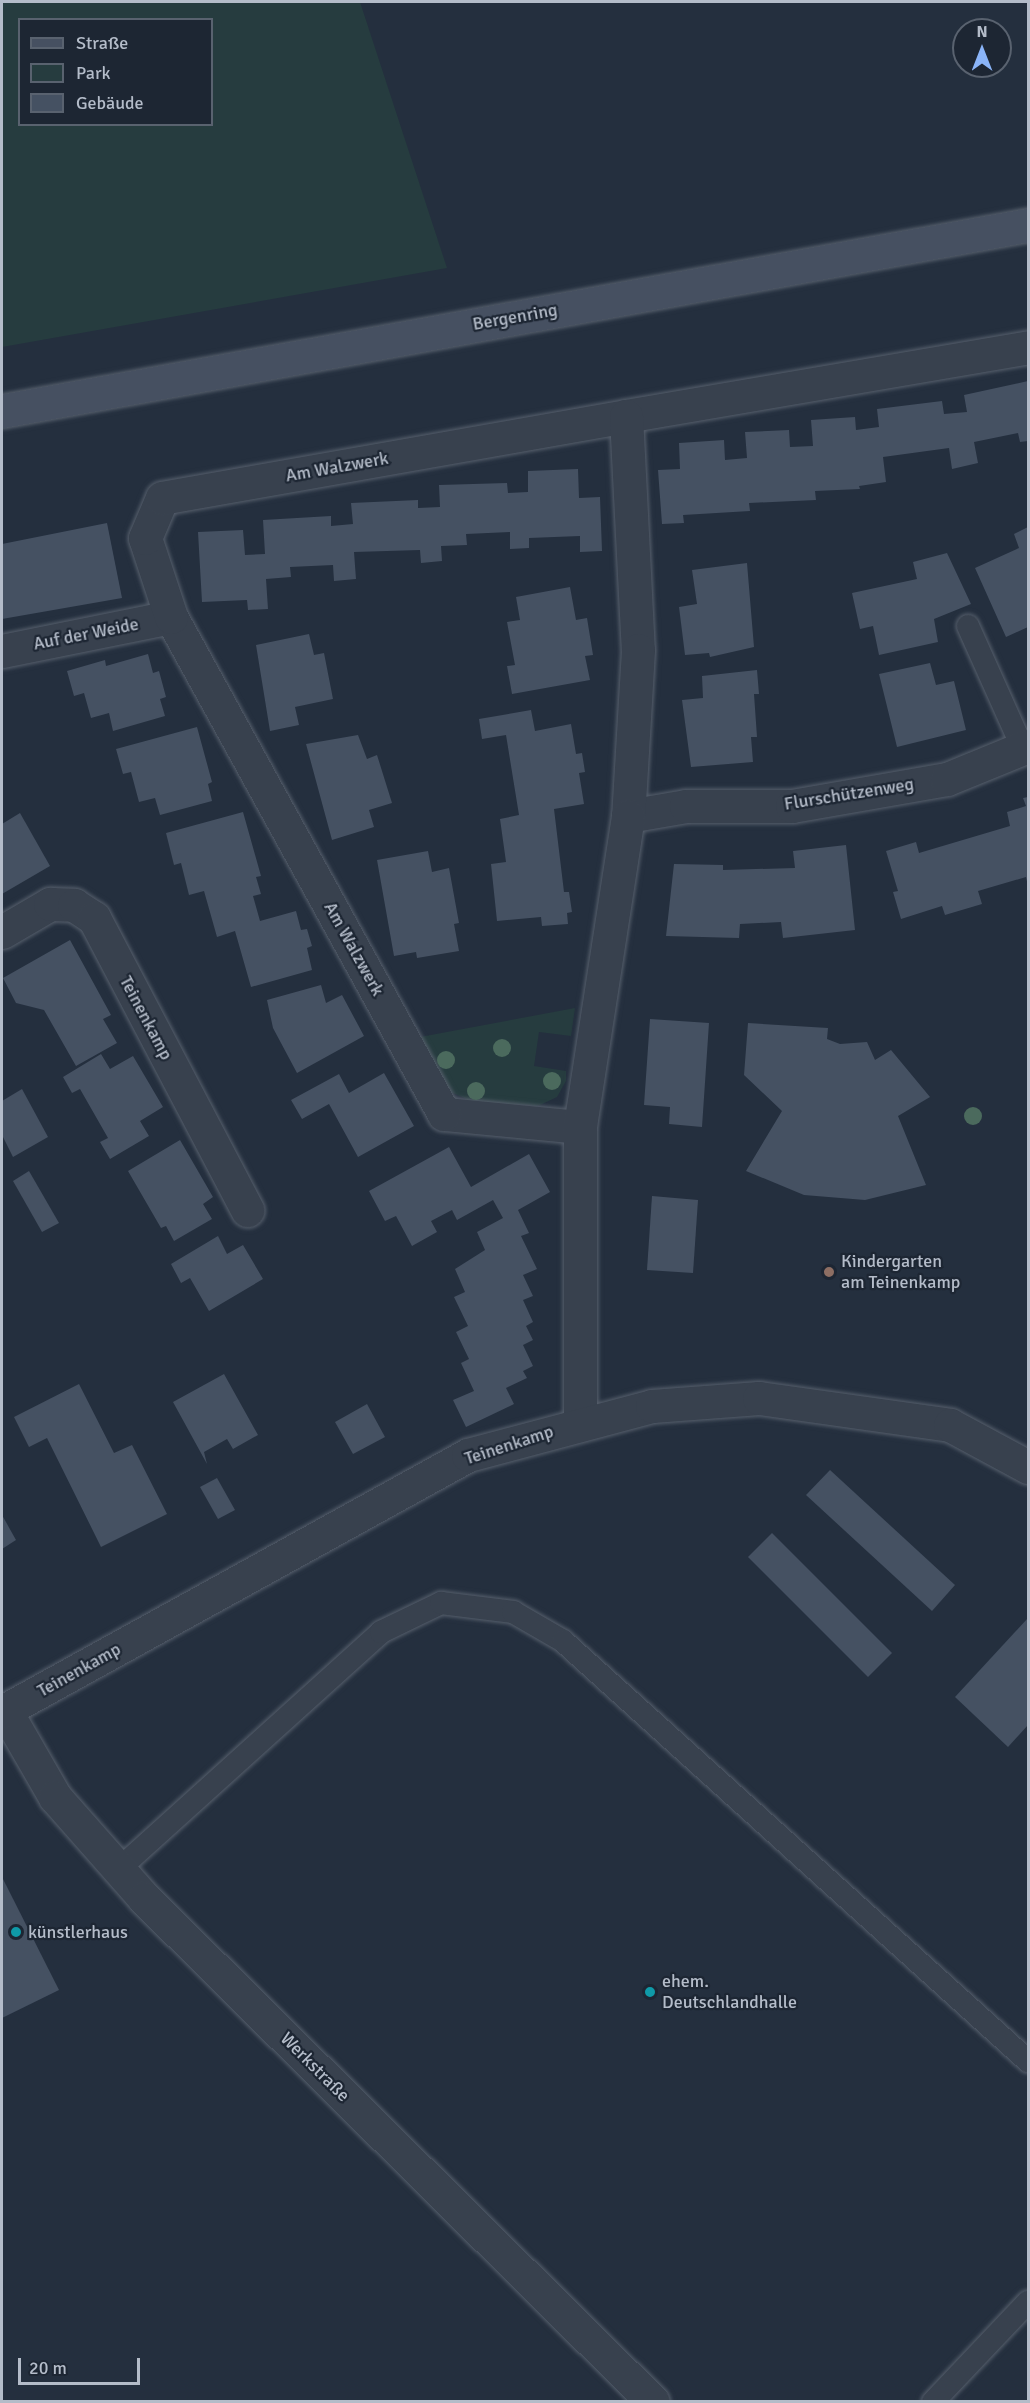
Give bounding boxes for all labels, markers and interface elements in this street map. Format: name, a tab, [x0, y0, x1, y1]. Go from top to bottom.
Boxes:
legend	[18, 18, 213, 126]
north arrow	[952, 18, 1012, 78]
text: N	[976, 22, 988, 42]
text: Straße	[76, 32, 128, 54]
text: Park	[76, 62, 111, 84]
text: Gebäude	[76, 92, 144, 114]
street label: Bergenring	[471, 299, 559, 335]
street label: Am Walzwerk	[284, 447, 390, 487]
street label: Auf der Weide	[32, 613, 140, 655]
street label: Flurschützenweg	[783, 773, 915, 815]
street label: Am Walzwerk	[319, 898, 389, 1000]
street label: Teinenkamp	[115, 972, 177, 1064]
place label: Kindergarten am Teinenkamp	[841, 1251, 960, 1294]
marker: Kindergarten am Teinenkamp	[822, 1265, 836, 1279]
street label: Teinenkamp	[462, 1421, 556, 1469]
street label: Teinenkamp	[34, 1638, 124, 1702]
place label: künstlerhaus	[28, 1921, 128, 1943]
marker: künstlerhaus	[9, 1925, 23, 1939]
place label: ehem. Deutschlandhalle	[662, 1971, 797, 2014]
marker: ehem. Deutschlandhalle	[643, 1985, 657, 1999]
street label: Werkstraße	[276, 2028, 354, 2106]
scale bar	[21, 2346, 142, 2384]
text: 20 m	[29, 2357, 67, 2379]

